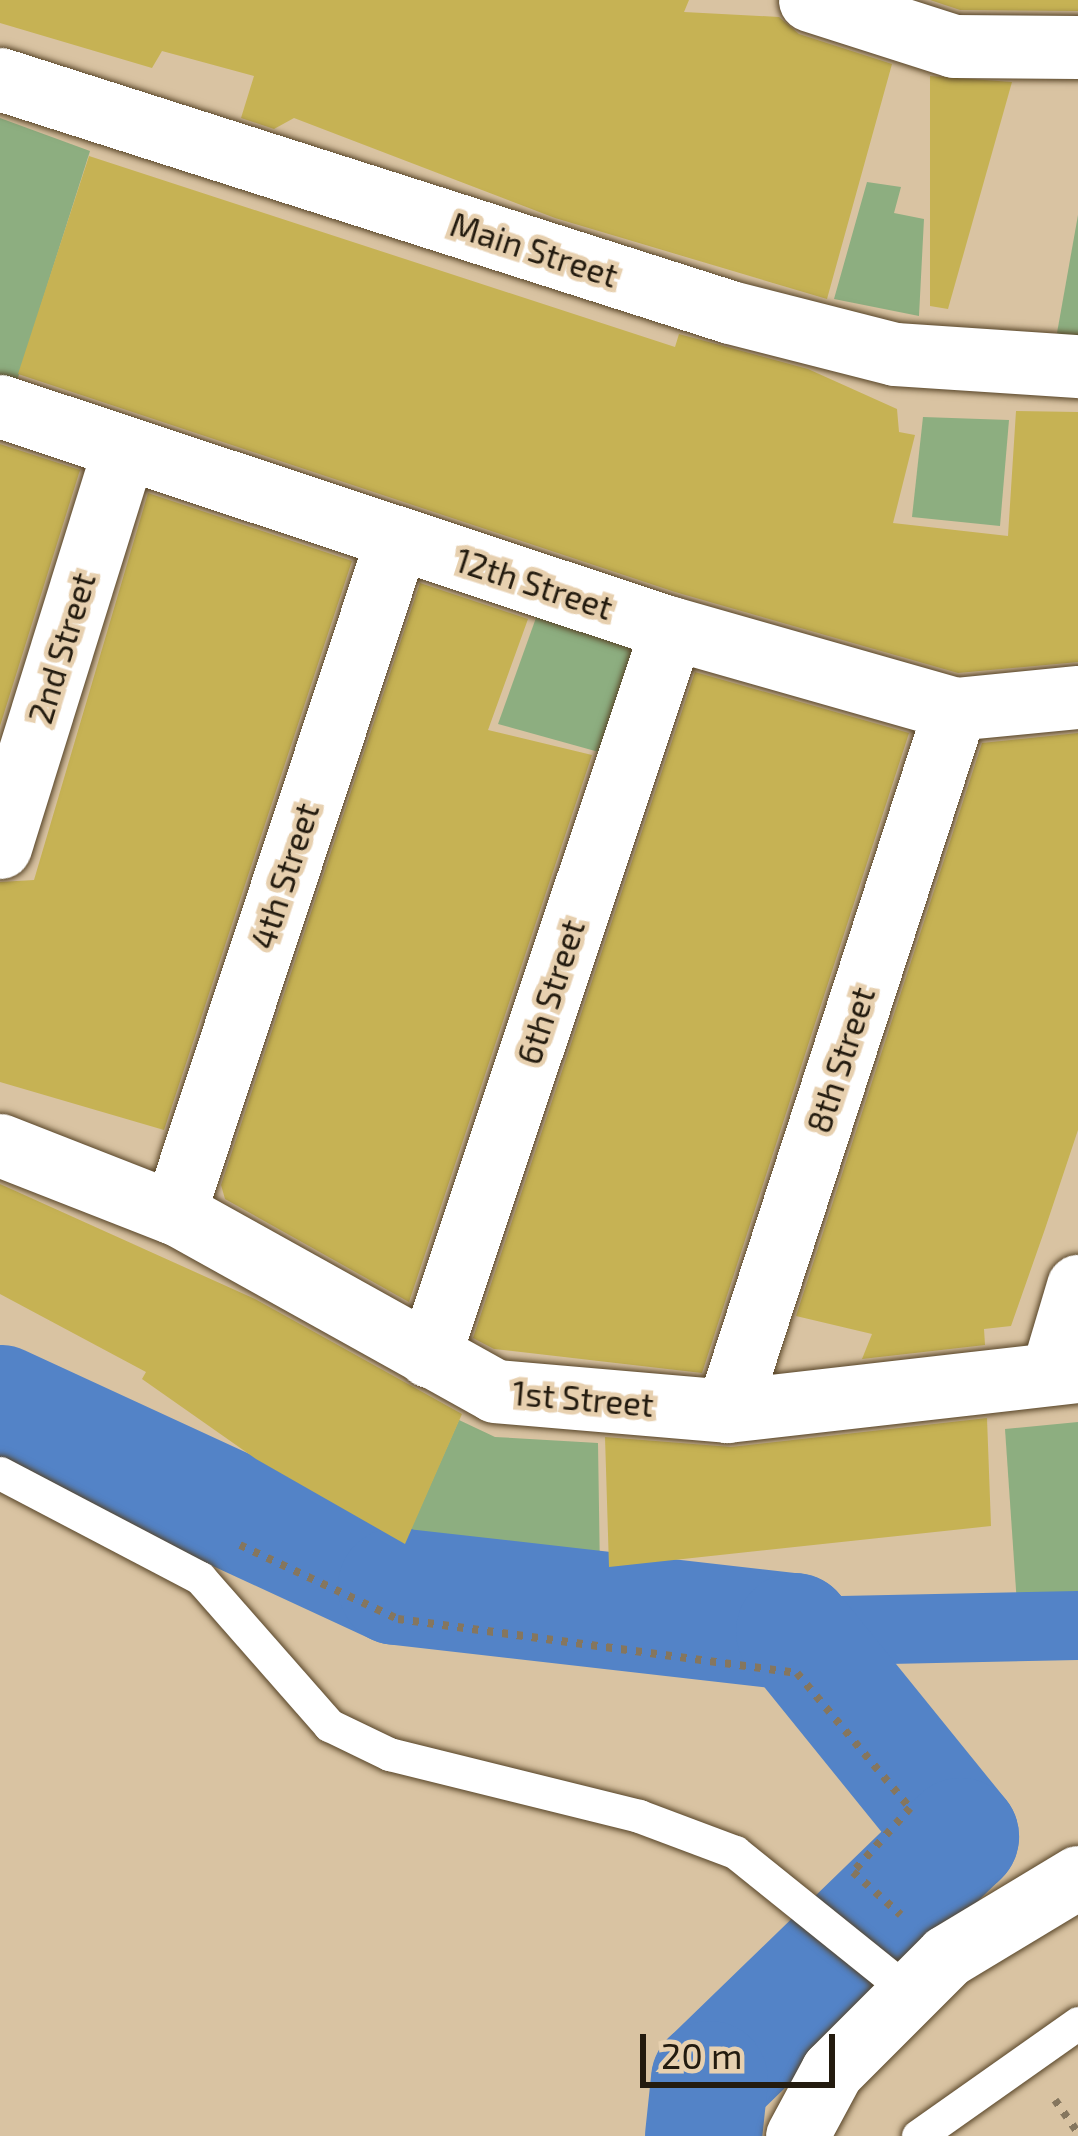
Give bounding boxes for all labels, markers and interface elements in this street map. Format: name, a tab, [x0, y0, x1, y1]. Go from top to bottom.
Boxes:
street label: Main Street	[445, 204, 623, 296]
street label: 12th Street	[451, 540, 617, 628]
street label: 2nd Street	[20, 568, 104, 728]
street label: 4th Street	[243, 798, 327, 954]
street label: 6th Street	[509, 915, 593, 1069]
street label: 8th Street	[799, 982, 883, 1138]
street label: 1st Street	[511, 1373, 655, 1425]
scale bar	[646, 2010, 841, 2084]
text: 20 m	[661, 2033, 743, 2076]

